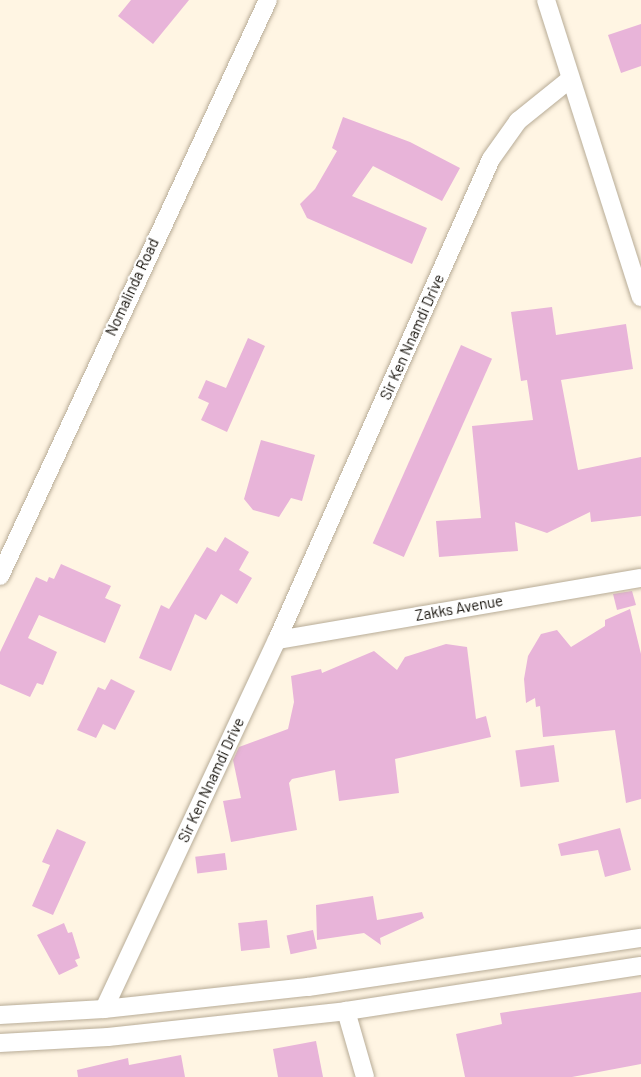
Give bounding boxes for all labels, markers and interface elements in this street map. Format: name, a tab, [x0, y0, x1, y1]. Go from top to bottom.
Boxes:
street label: Nomalinda Road	[102, 235, 162, 339]
street label: Sir Ken Nnamdi Drive	[376, 271, 448, 403]
street label: Zakks Avenue	[414, 591, 504, 625]
street label: Sir Ken Nnamdi Drive	[174, 715, 248, 845]

